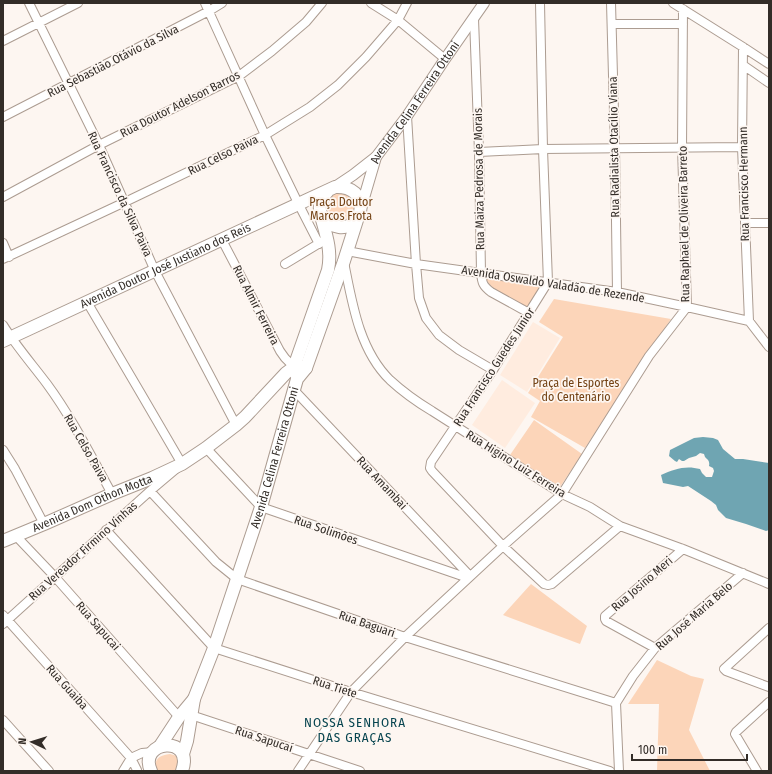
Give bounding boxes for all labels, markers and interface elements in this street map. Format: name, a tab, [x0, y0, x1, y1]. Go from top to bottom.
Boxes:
street label: Rua Sebastião Otávio da Silva	[45, 22, 181, 100]
street label: Avenida Celina Ferreira Ottoni	[367, 38, 462, 165]
street label: Rua Doutor Adelson Barros	[118, 68, 242, 140]
street label: Rua Radialista Otacílio Viana	[606, 76, 622, 218]
street label: Rua Maiza Pedrosa de Morais	[471, 108, 487, 250]
street label: Rua Francisco Hermann	[736, 126, 752, 242]
street label: Rua Francisco da Silva Paiva	[85, 129, 155, 259]
street label: Rua Celso Paiva	[186, 132, 260, 178]
street label: Rua Raphael de Oliveira Barreto	[676, 146, 692, 302]
park label: Praça Doutor Marcos Frota	[309, 195, 373, 223]
street label: Avenida Doutor José Justiano dos Reis	[78, 220, 253, 311]
street label: Rua Almir Ferreira	[230, 263, 282, 347]
street label: Avenida Oswaldo Valadão de Rezende	[460, 263, 646, 305]
street label: Rua Francisco Guedes Junior	[450, 304, 538, 429]
park label: Praça de Esportes do Centenário	[532, 376, 620, 404]
street label: Avenida Celina Ferreira Ottoni	[247, 385, 301, 530]
street label: Rua Celso Paiva	[61, 411, 111, 485]
street label: Rua Higino Luiz Ferreira	[463, 427, 569, 501]
street label: Rua Amambai	[354, 454, 410, 512]
street label: Avenida Dom Othon Motta	[30, 472, 155, 535]
street label: Rua Vereador Firmino Vinhas	[26, 499, 140, 603]
street label: Rua Solimões	[292, 513, 360, 547]
street label: Rua Josino Meri	[609, 554, 675, 614]
street label: Rua José Maria Belo	[653, 579, 735, 653]
street label: Rua Sapucai	[73, 599, 123, 653]
street label: Rua Baguari	[337, 608, 397, 640]
street label: Rua Guaiba	[43, 662, 91, 712]
street label: Rua Tiete	[311, 673, 359, 701]
district label: NOSSA SENHORA DAS GRAÇAS	[304, 715, 406, 745]
north arrow	[12, 722, 52, 762]
street label: Rua Sapucaí	[233, 723, 295, 755]
scale bar	[632, 736, 747, 762]
text: N	[16, 738, 29, 745]
text: 100 m	[638, 743, 667, 757]

